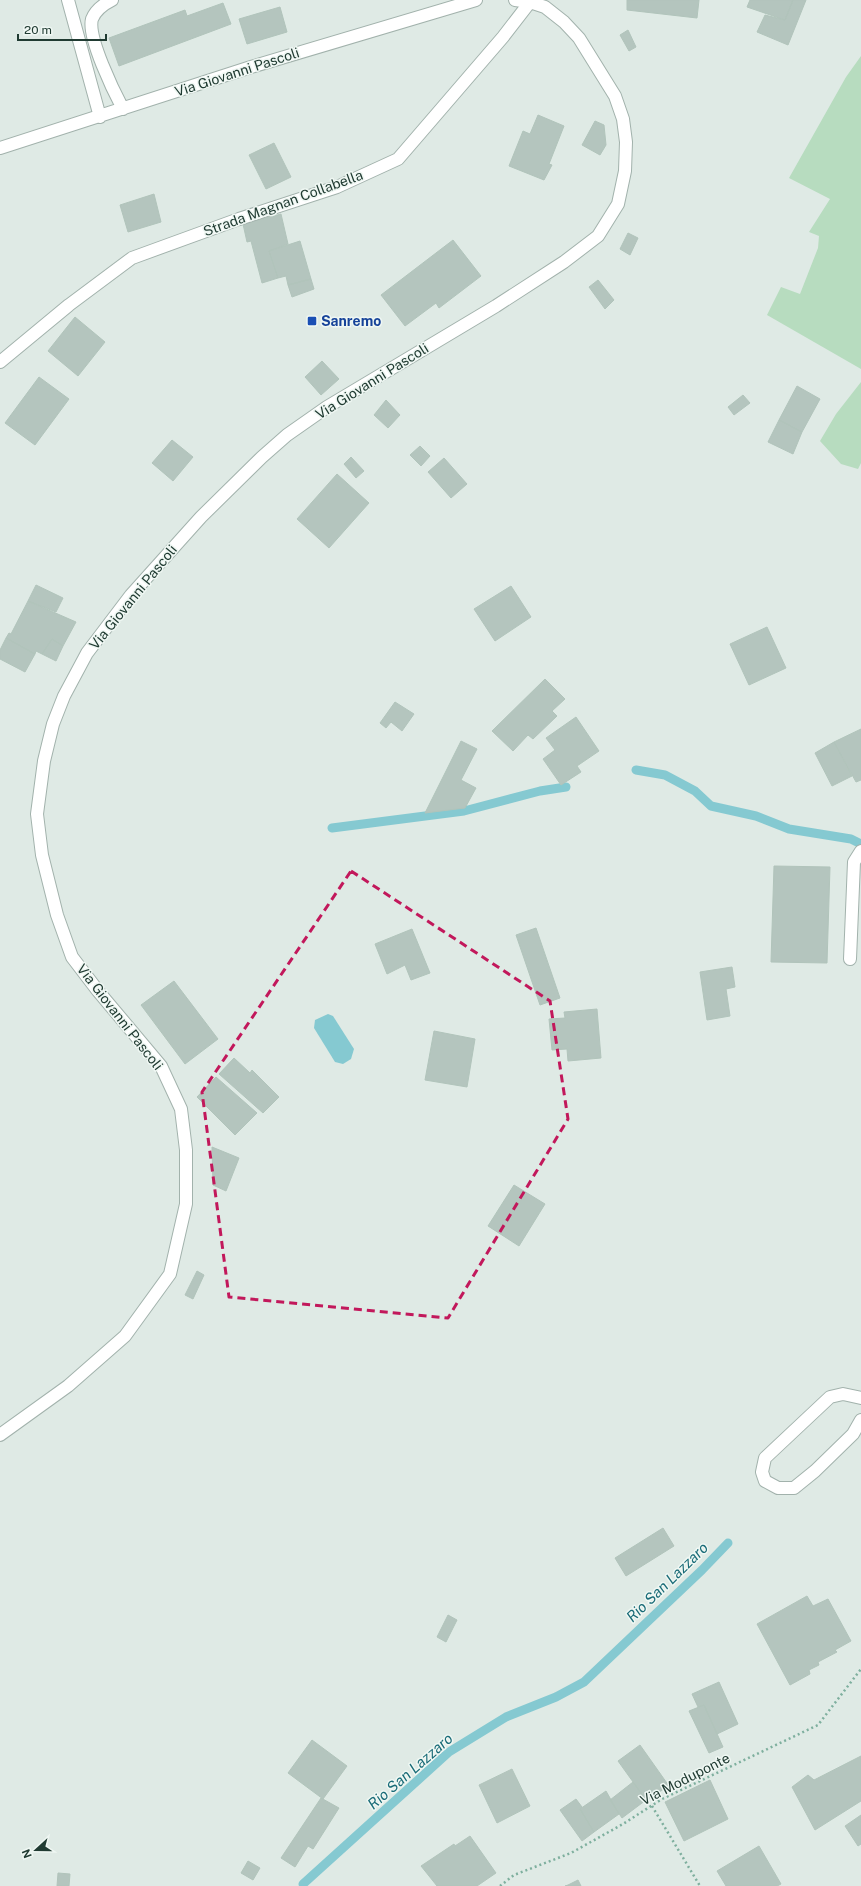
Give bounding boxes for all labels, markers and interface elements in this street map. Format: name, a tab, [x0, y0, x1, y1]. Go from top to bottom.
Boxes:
scale bar	[18, 16, 106, 42]
text: 20 m	[24, 23, 52, 37]
street label: Via Giovanni Pascoli	[173, 44, 301, 100]
street label: Strada Magnan Collabella	[201, 167, 365, 239]
place label: Sanremo	[321, 313, 381, 329]
marker: Sanremo	[306, 315, 318, 327]
street label: Via Giovanni Pascoli	[313, 340, 431, 422]
street label: Via Giovanni Pascoli	[86, 542, 180, 652]
street label: Via Giovanni Pascoli	[74, 961, 166, 1073]
water label: Rio San Lazzaro	[623, 1539, 711, 1625]
water label: Rio San Lazzaro	[364, 1730, 456, 1812]
street label: Via Moduponte	[638, 1750, 732, 1808]
north arrow	[16, 1830, 56, 1870]
text: N	[20, 1847, 34, 1860]

